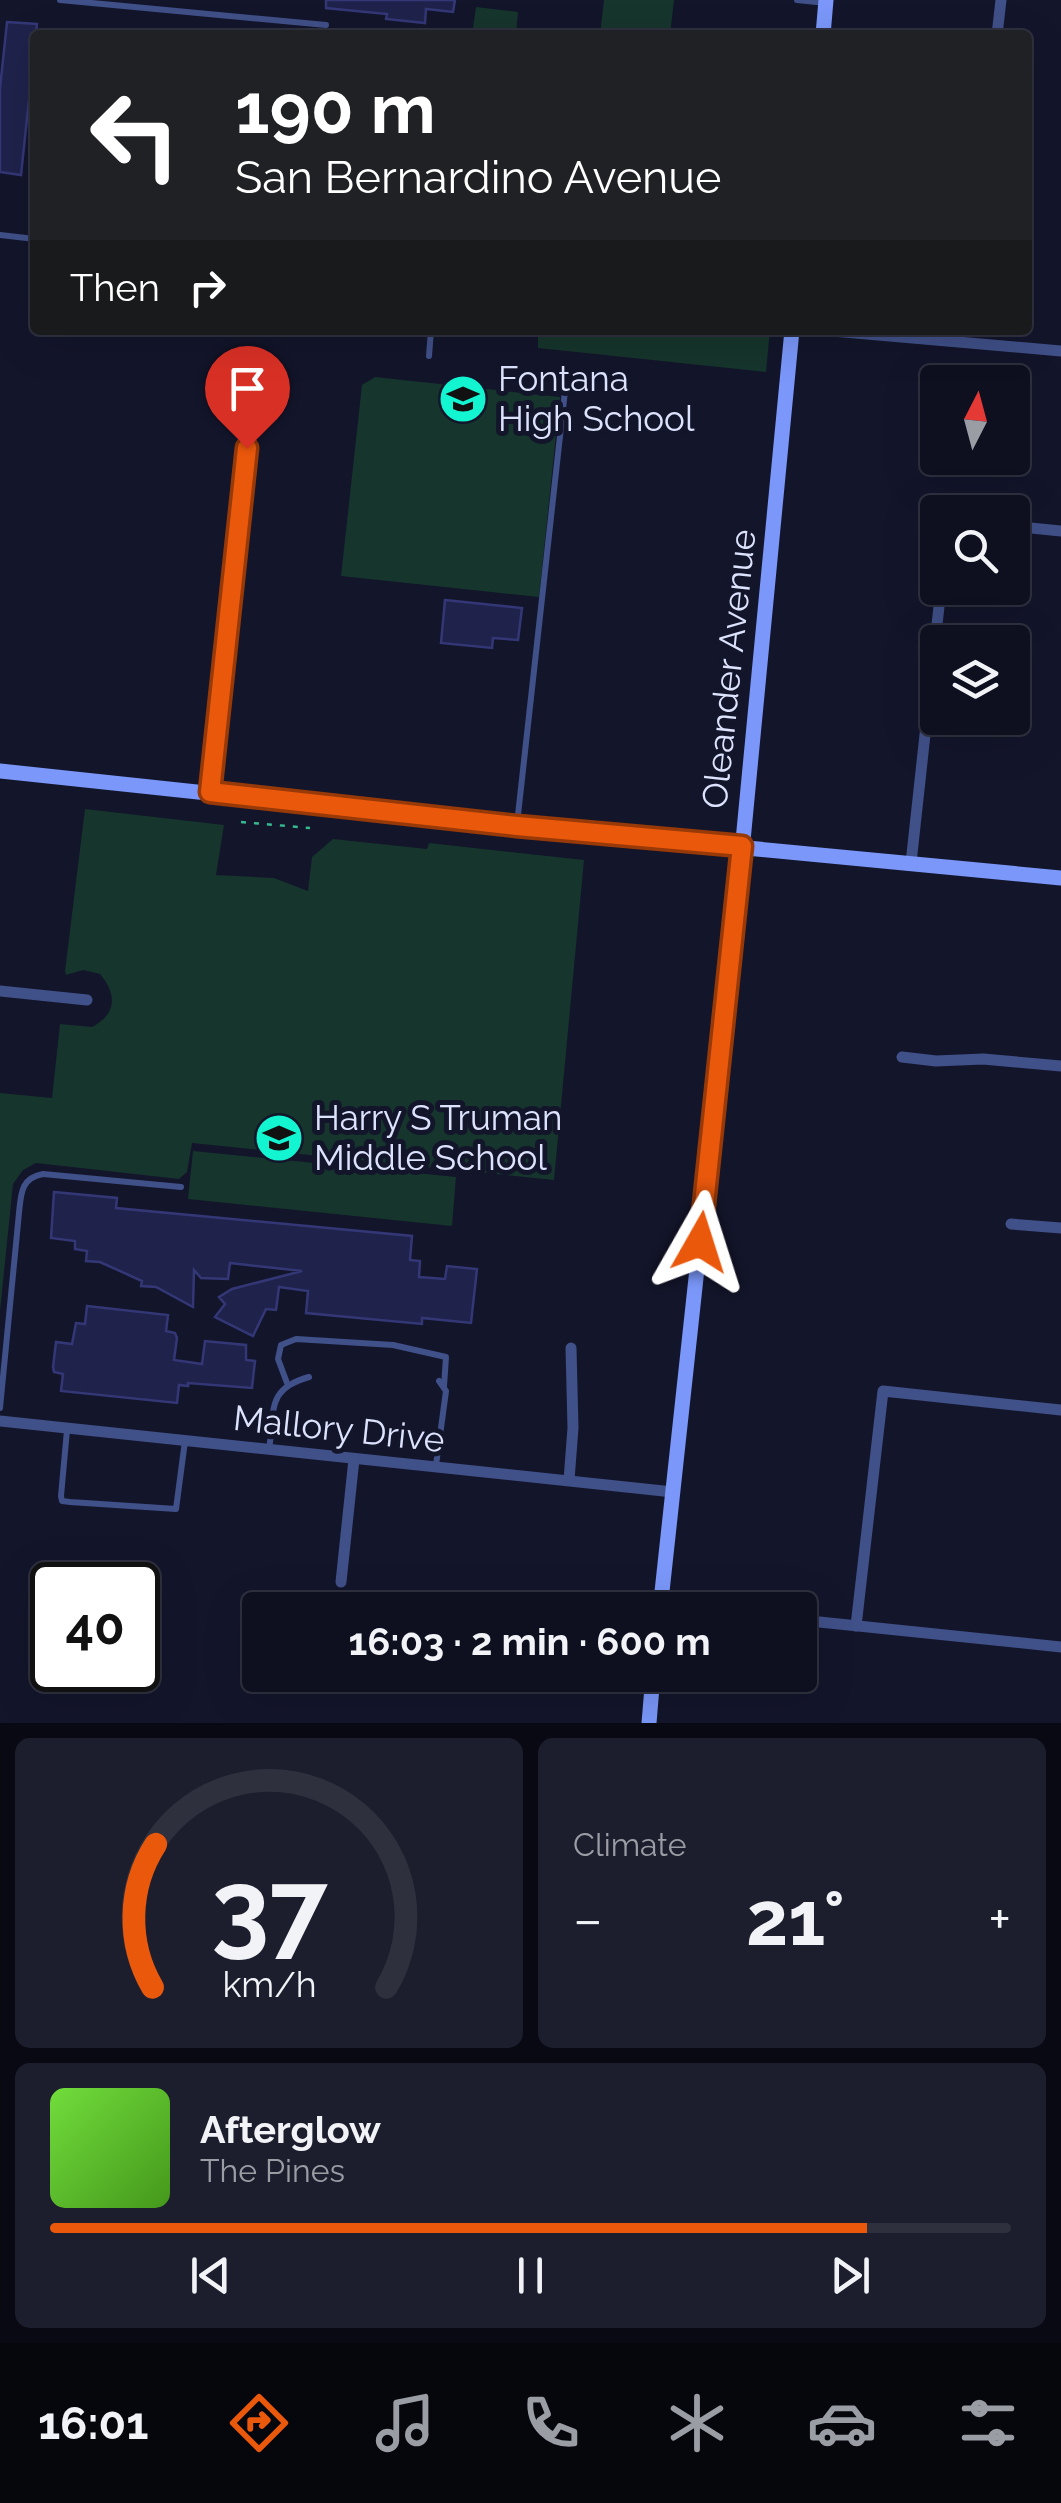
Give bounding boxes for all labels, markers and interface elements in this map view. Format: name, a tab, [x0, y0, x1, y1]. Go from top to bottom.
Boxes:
text: 190 m	[235, 67, 436, 149]
icon: left	[70, 70, 200, 200]
text: San Bernardino Avenue	[235, 151, 721, 204]
icon: right	[180, 260, 235, 315]
text: Then	[70, 265, 160, 310]
pin	[205, 346, 290, 449]
place label: Fontana High School	[498, 358, 695, 439]
icon: arrive	[220, 361, 275, 416]
north arrow	[920, 365, 1030, 475]
map controls	[920, 365, 1030, 735]
school or university icon: Fontana High School	[437, 373, 489, 425]
button: search	[920, 495, 1030, 605]
street label: Oleander Avenue	[693, 527, 764, 810]
button: layers	[920, 625, 1030, 735]
place label: Harry S Truman Middle School	[314, 1097, 562, 1178]
school or university icon: Harry S Truman Middle School	[253, 1112, 305, 1164]
position arrow	[648, 1190, 752, 1294]
street label: Mallory Drive	[231, 1397, 447, 1460]
speed limit sign: 40	[30, 1562, 160, 1692]
text: 16:03 · 2 min · 600 m	[348, 1619, 711, 1664]
text: Climate	[573, 1826, 687, 1863]
text: 37	[211, 1847, 328, 1969]
text: 21°	[746, 1874, 845, 1963]
text: −	[573, 1887, 603, 1952]
text: +	[988, 1887, 1011, 1952]
text: km/h	[222, 1963, 316, 2005]
text: Afterglow	[200, 2107, 381, 2152]
text: The Pines	[200, 2152, 345, 2189]
icon: previous	[183, 2248, 238, 2303]
icon: pause	[503, 2248, 558, 2303]
icon: next	[823, 2248, 878, 2303]
icon: directions	[224, 2388, 294, 2458]
icon: music	[370, 2388, 440, 2458]
icon: phone	[516, 2388, 586, 2458]
icon: climate	[662, 2388, 732, 2458]
icon: car	[807, 2388, 877, 2458]
icon: filters	[953, 2388, 1023, 2458]
text: 16:01	[38, 2397, 148, 2450]

